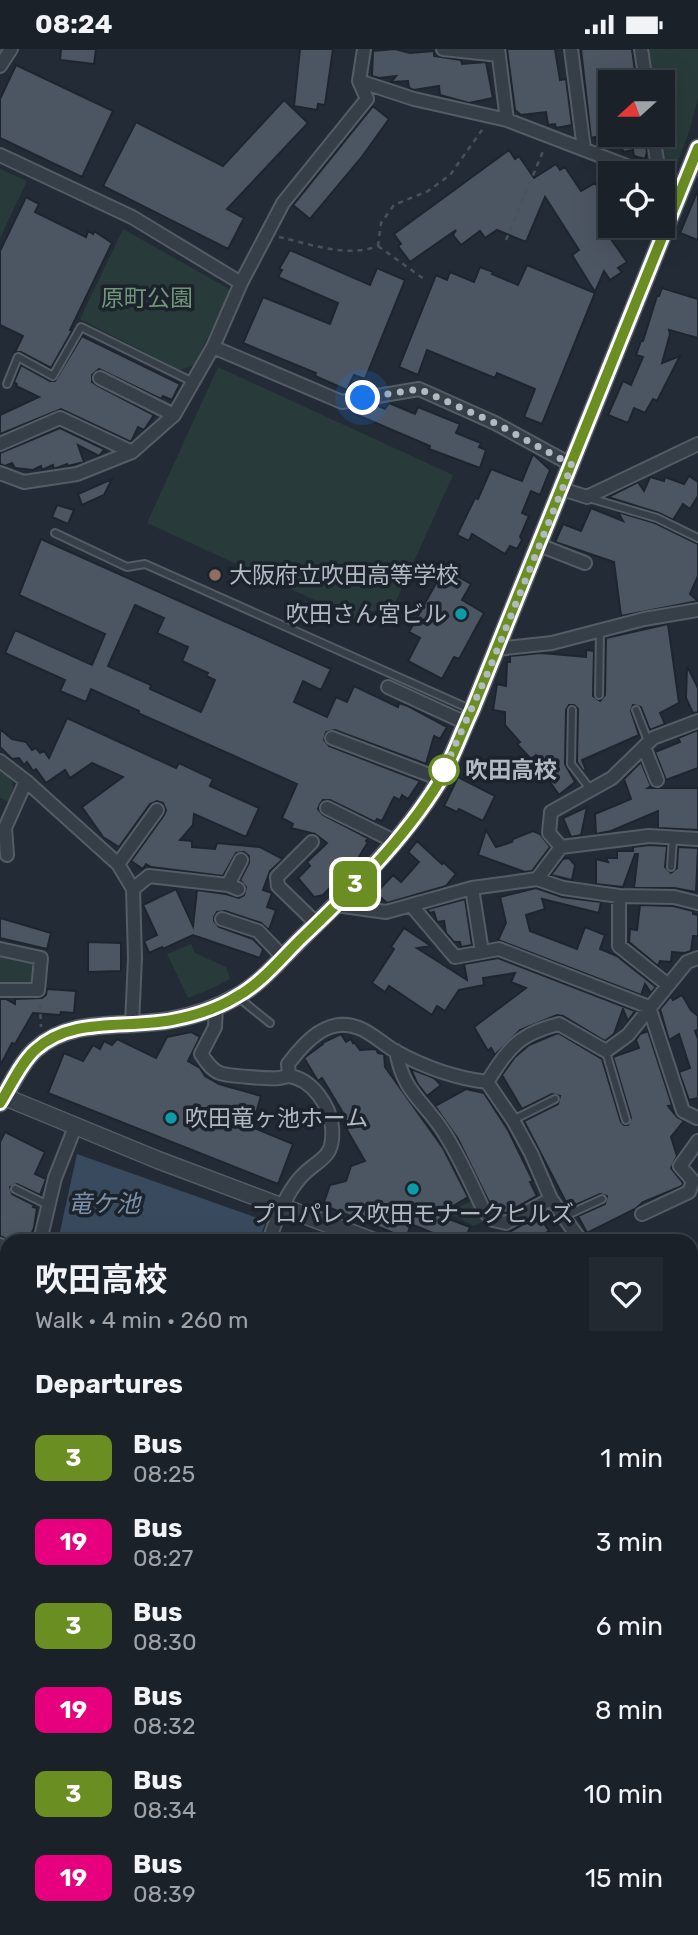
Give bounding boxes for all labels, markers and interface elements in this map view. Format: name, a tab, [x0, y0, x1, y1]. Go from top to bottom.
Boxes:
text: 08:24	[35, 9, 112, 40]
north arrow	[598, 70, 676, 147]
map controls	[598, 70, 675, 238]
button: locate	[598, 161, 675, 238]
park label: 原町公園	[101, 284, 193, 312]
your location	[345, 380, 380, 415]
place label: 大阪府立吹田高等学校	[229, 561, 459, 589]
marker: 大阪府立吹田高等学校	[207, 567, 223, 583]
place label: 吹田さん宮ビル	[286, 600, 447, 628]
marker: 吹田さん宮ビル	[453, 606, 469, 622]
marker: 吹田高校	[429, 755, 459, 785]
place label: 吹田高校	[465, 756, 557, 784]
line badge: 3	[332, 861, 378, 907]
text: 3	[347, 870, 363, 898]
place label: 吹田竜ヶ池ホーム	[185, 1104, 368, 1132]
marker: 吹田竜ヶ池ホーム	[163, 1110, 179, 1126]
marker: プロパレス吹田モナークヒルズ	[405, 1181, 421, 1197]
water label: 竜ケ池	[68, 1190, 142, 1218]
place label: プロパレス吹田モナークヒルズ	[252, 1200, 574, 1228]
button: heart	[589, 1257, 663, 1331]
text: 吹田高校	[35, 1260, 167, 1299]
text: Walk · 4 min · 260 m	[35, 1306, 249, 1334]
text: Departures	[35, 1369, 183, 1400]
text: Bus	[133, 1429, 182, 1460]
text: 1 min	[600, 1443, 663, 1474]
text: 3	[66, 1444, 81, 1472]
text: 08:25	[133, 1460, 195, 1488]
text: Bus	[133, 1513, 182, 1544]
text: 3 min	[596, 1527, 663, 1558]
text: 19	[60, 1528, 87, 1556]
text: 08:27	[133, 1544, 193, 1572]
text: Bus	[133, 1597, 182, 1628]
text: 6 min	[596, 1611, 663, 1642]
text: 3	[66, 1612, 81, 1640]
text: 08:30	[133, 1628, 197, 1656]
text: Bus	[133, 1681, 182, 1712]
text: 8 min	[595, 1695, 663, 1726]
text: 19	[60, 1696, 87, 1724]
text: 08:32	[133, 1712, 195, 1740]
text: Bus	[133, 1765, 182, 1796]
text: 10 min	[584, 1779, 663, 1810]
text: 3	[66, 1780, 81, 1808]
text: 08:34	[133, 1796, 196, 1824]
text: Bus	[133, 1849, 182, 1880]
text: 15 min	[585, 1863, 663, 1894]
text: 19	[60, 1864, 87, 1892]
text: 08:39	[133, 1880, 196, 1908]

